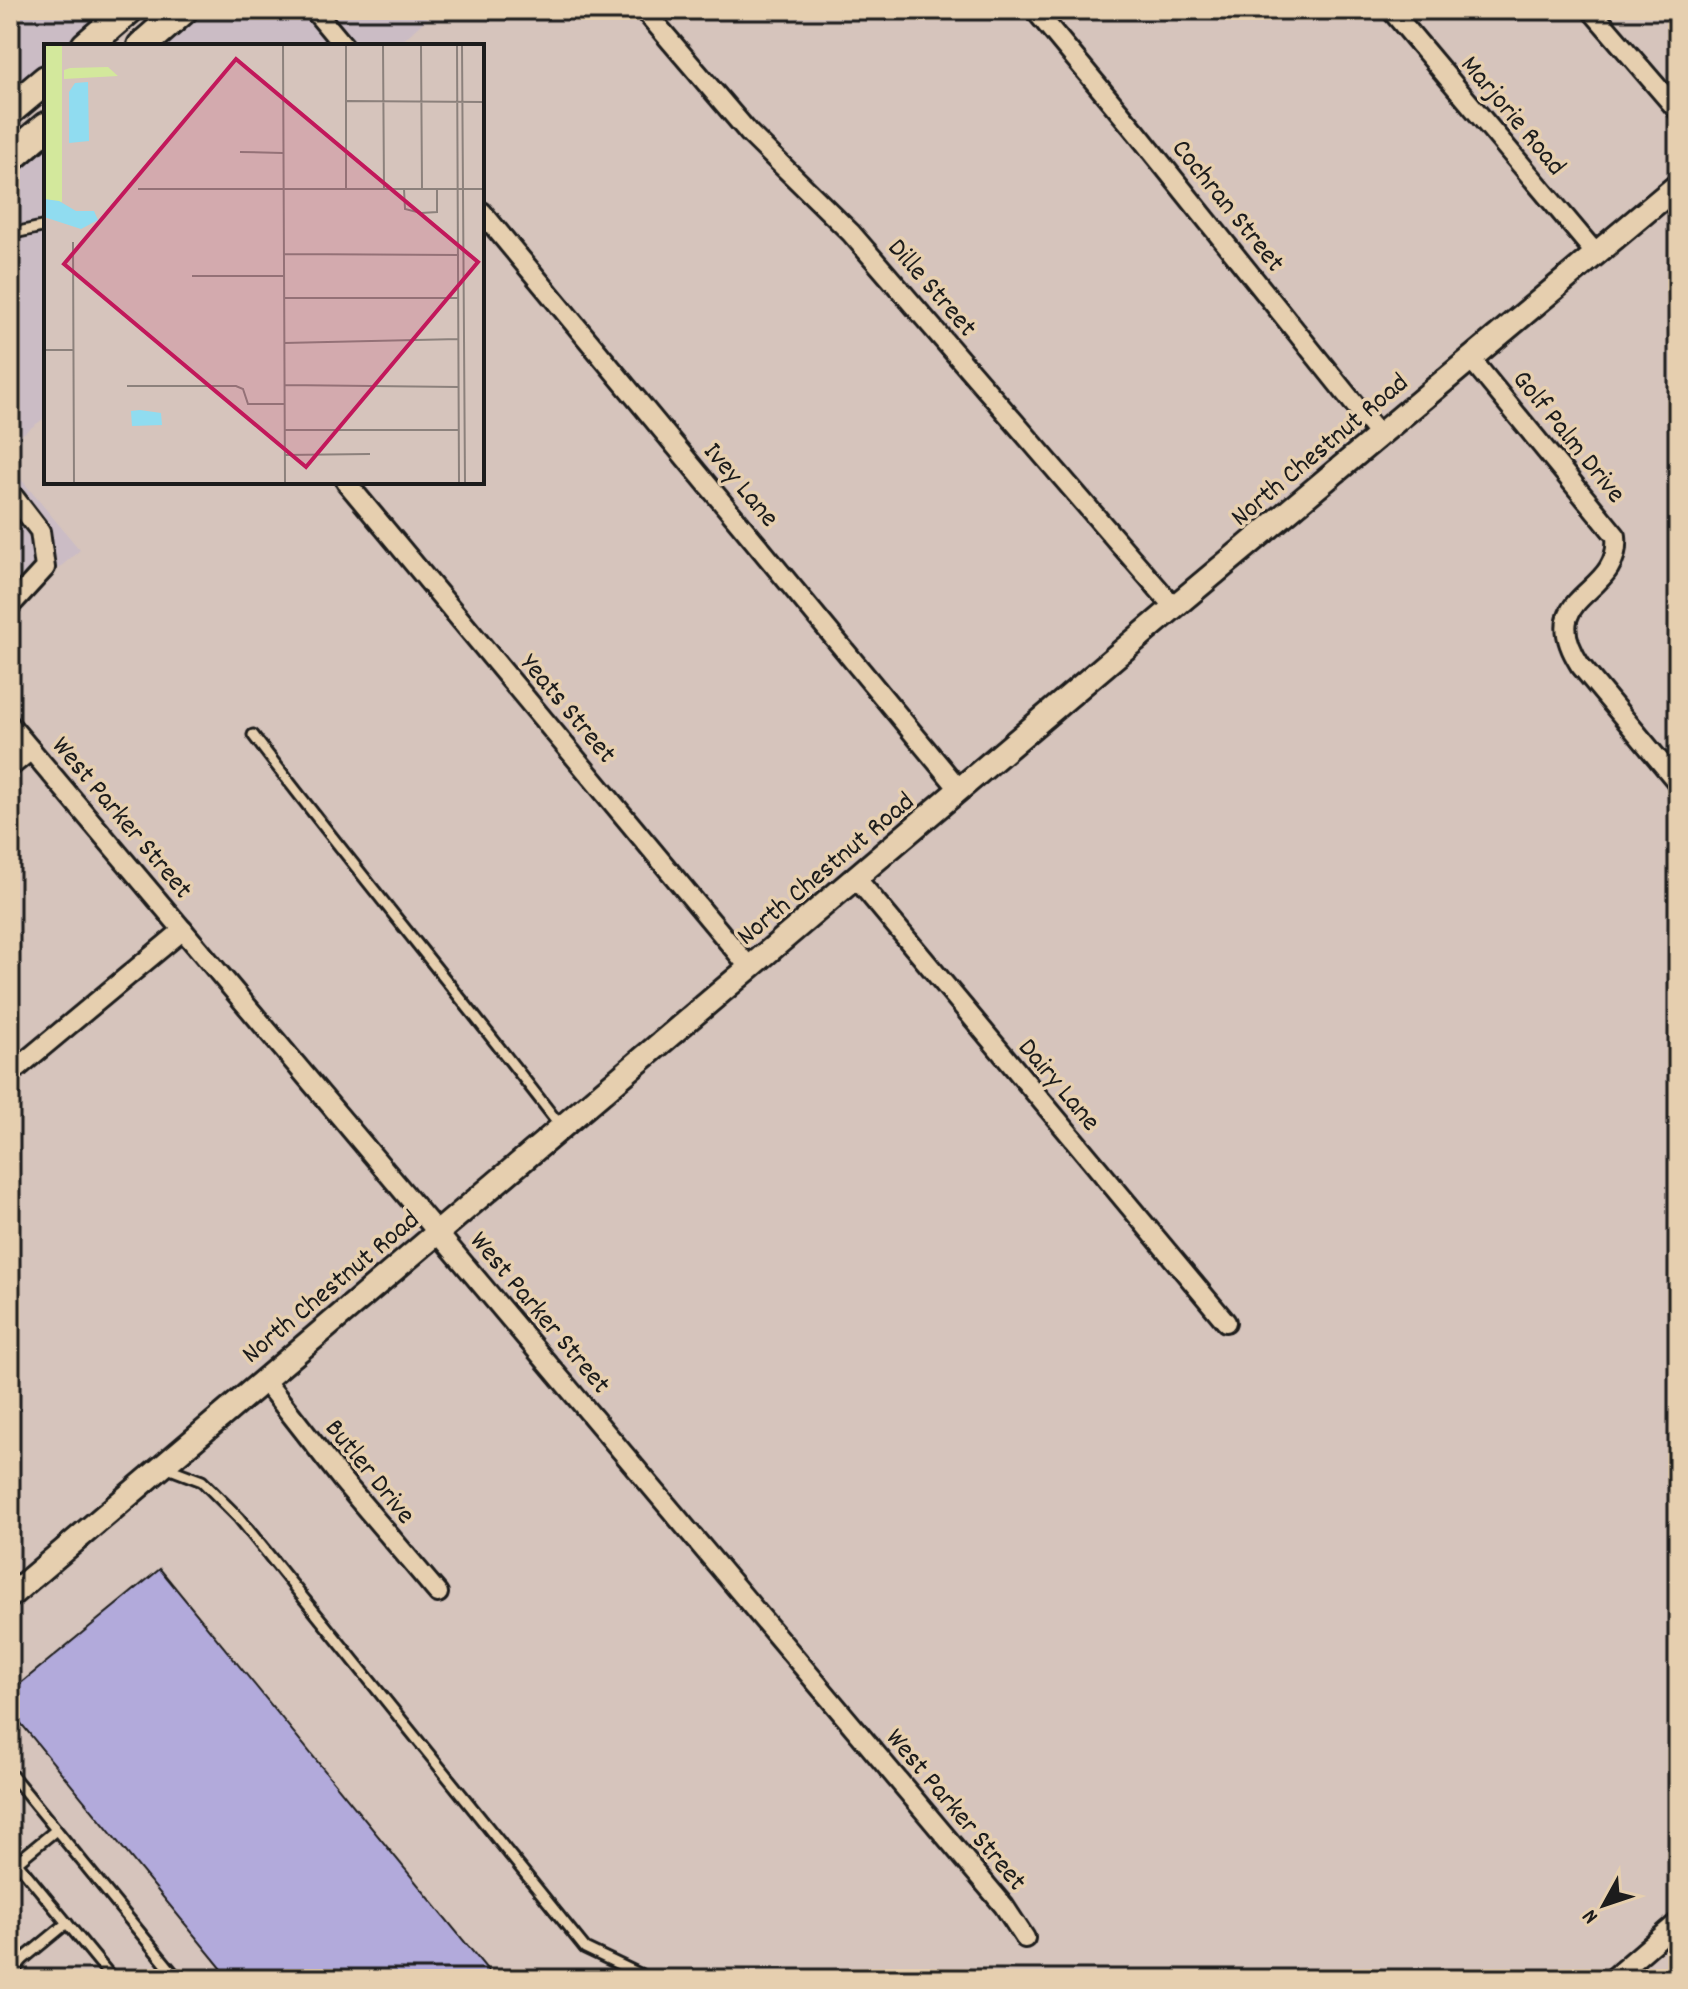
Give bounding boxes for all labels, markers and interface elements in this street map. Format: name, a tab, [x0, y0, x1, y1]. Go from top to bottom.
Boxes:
inset map	[44, 44, 484, 484]
street label: Marjorie Road	[1449, 48, 1574, 186]
street label: Cochran Street	[1160, 132, 1292, 282]
street label: Dille Street	[876, 231, 985, 348]
street label: Golf Palm Drive	[1501, 363, 1634, 514]
street label: North Chestnut Road	[1224, 365, 1419, 538]
street label: Ivey Lane	[692, 435, 787, 537]
street label: Yeats Street	[508, 647, 624, 774]
street label: West Parker Street	[40, 729, 200, 909]
street label: North Chestnut Road	[730, 784, 925, 957]
street label: Dairy Lane	[1006, 1031, 1108, 1141]
street label: North Chestnut Road	[235, 1202, 430, 1375]
street label: West Parker Street	[458, 1224, 618, 1404]
street label: Butler Drive	[313, 1412, 423, 1534]
street label: West Parker Street	[874, 1721, 1034, 1901]
north arrow	[1564, 1865, 1644, 1945]
text: N	[1576, 1901, 1607, 1930]

